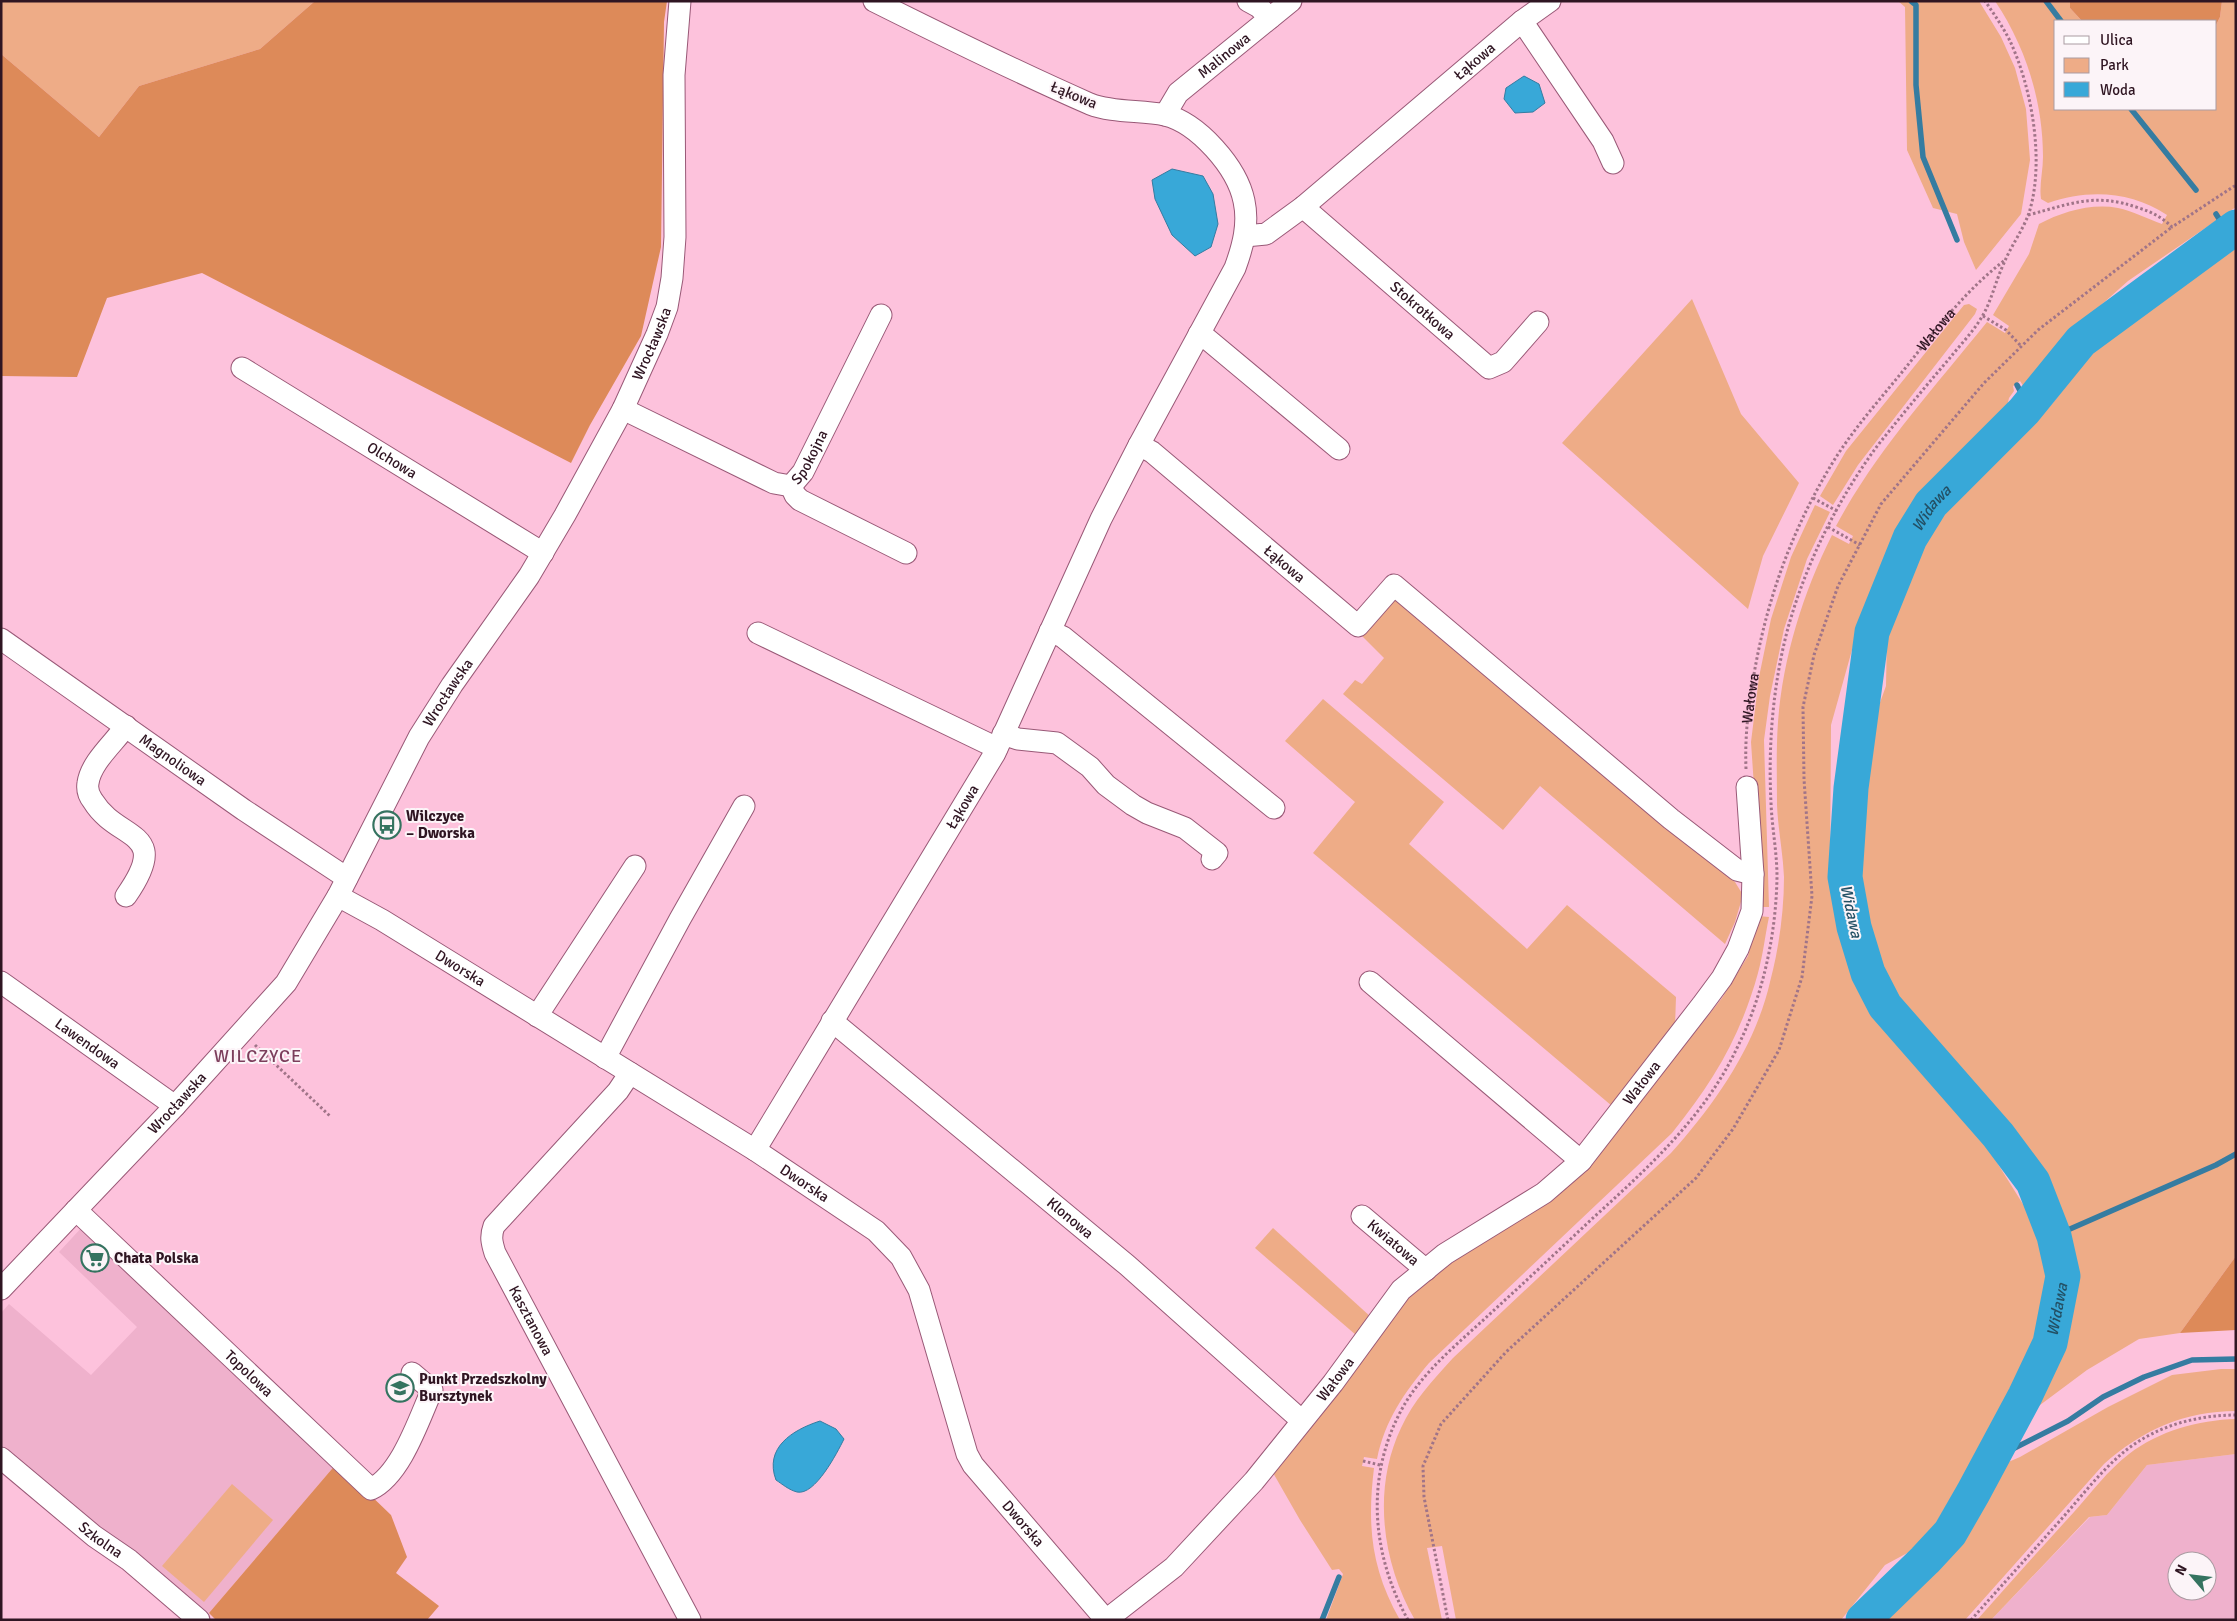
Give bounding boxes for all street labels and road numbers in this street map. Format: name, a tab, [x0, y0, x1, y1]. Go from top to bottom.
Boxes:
street label: Malinowa	[1194, 29, 1254, 82]
street label: Łąkowa	[1450, 39, 1499, 84]
street label: Łąkowa	[1048, 78, 1100, 112]
street label: Stokrotkowa	[1386, 277, 1459, 343]
street label: Wałowa	[1913, 304, 1959, 355]
street label: Wrocławska	[628, 305, 675, 383]
street label: Spokojna	[787, 427, 831, 488]
street label: Olchowa	[364, 438, 420, 482]
street label: Łąkowa	[1260, 541, 1309, 586]
street label: Wrocławska	[419, 655, 477, 730]
street label: Wałowa	[1738, 672, 1763, 724]
street label: Magnoliowa	[136, 730, 210, 790]
street label: Łąkowa	[942, 781, 983, 832]
street label: Dworska	[432, 946, 489, 990]
street label: Lawendowa	[51, 1014, 123, 1073]
street label: Wałowa	[1619, 1057, 1664, 1108]
street label: Wrocławska	[144, 1069, 210, 1138]
street label: Dworska	[777, 1160, 833, 1206]
street label: Klonowa	[1043, 1193, 1097, 1242]
street label: Kwiatowa	[1364, 1215, 1423, 1269]
street label: Kasztanowa	[505, 1282, 557, 1359]
street label: Topolowa	[221, 1346, 277, 1401]
street label: Wałowa	[1313, 1354, 1358, 1405]
street label: Dworska	[998, 1497, 1048, 1550]
street label: Szkolna	[75, 1518, 126, 1562]

